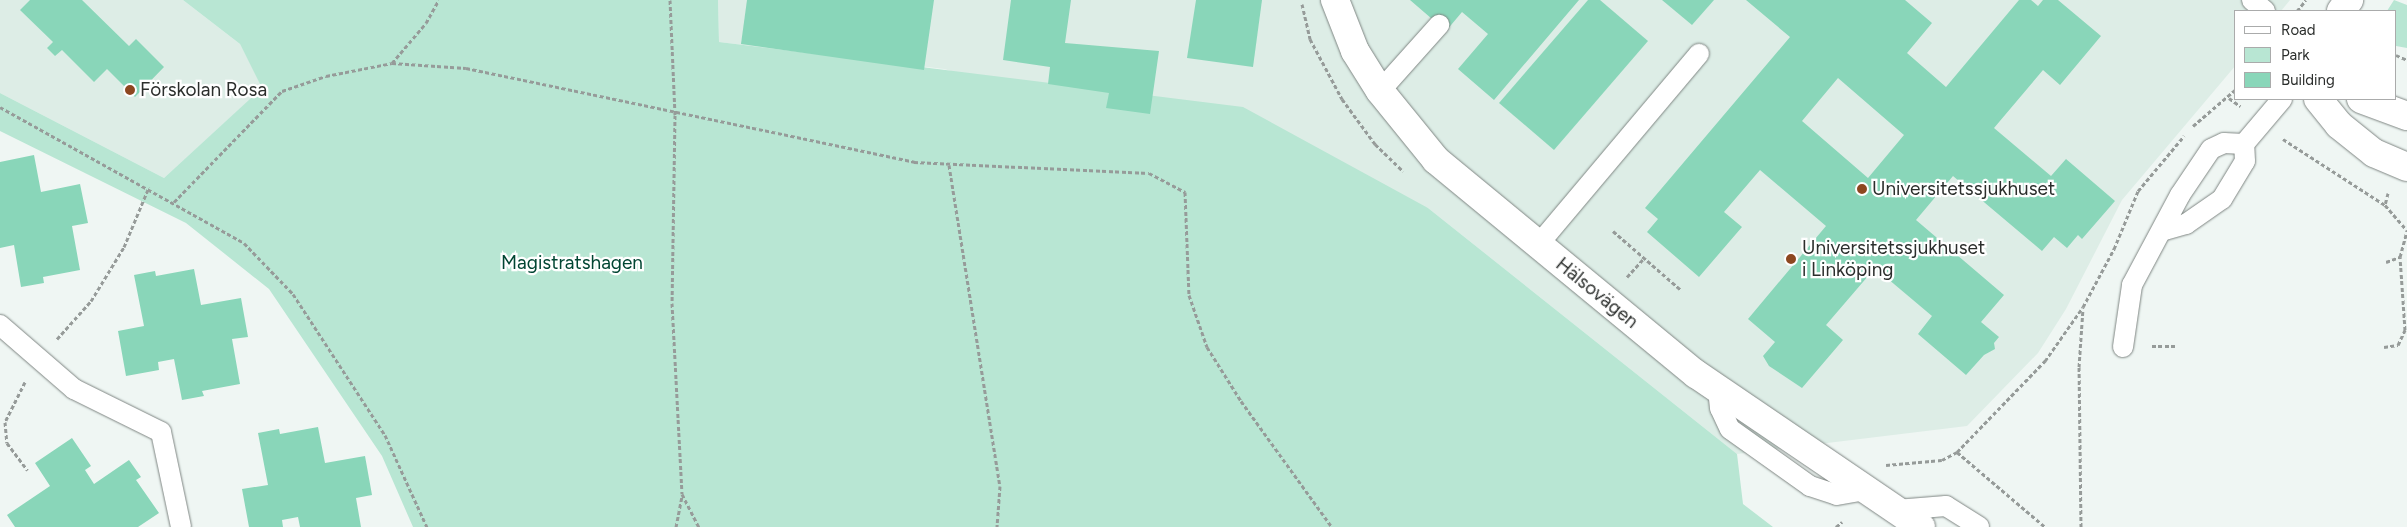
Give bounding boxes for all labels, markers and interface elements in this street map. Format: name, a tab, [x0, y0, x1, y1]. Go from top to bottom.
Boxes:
legend	[2234, 10, 2397, 100]
text: Road	[2281, 21, 2316, 39]
text: Park	[2281, 46, 2310, 64]
text: Building	[2281, 71, 2335, 89]
place label: Förskolan Rosa	[140, 79, 267, 101]
marker: Förskolan Rosa	[124, 84, 136, 96]
place label: Universitetssjukhuset	[1872, 178, 2055, 200]
marker: Universitetssjukhuset	[1856, 183, 1868, 195]
place label: Universitetssjukhuset i Linköping	[1802, 237, 1985, 281]
park label: Magistratshagen	[501, 252, 643, 274]
marker: Universitetssjukhuset i Linköping	[1784, 252, 1798, 266]
street label: Hälsovägen	[1551, 253, 1643, 333]

